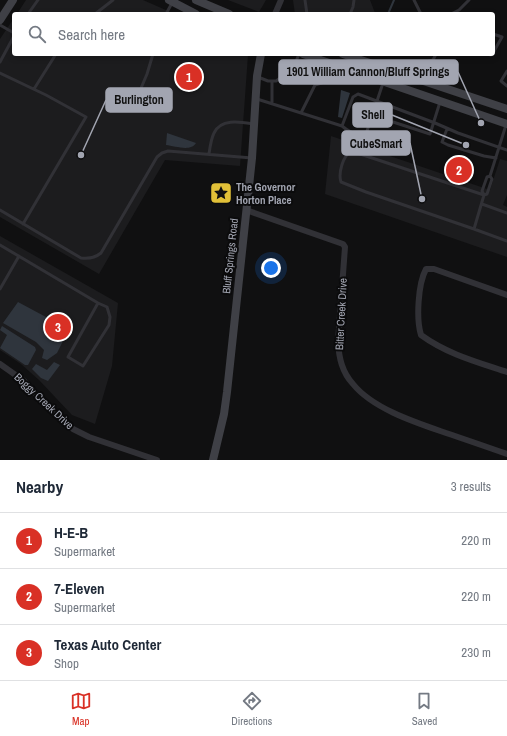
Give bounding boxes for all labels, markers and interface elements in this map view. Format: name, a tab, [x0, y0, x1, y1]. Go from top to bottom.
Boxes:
search box	[12, 12, 495, 56]
icon: search	[26, 23, 48, 45]
text: Search here	[58, 24, 125, 45]
callout: 1901 William Cannon/Bluff Springs	[279, 60, 458, 84]
pin: 1	[176, 62, 202, 92]
text: 1901 William Cannon/Bluff Springs	[287, 64, 450, 80]
callout: Burlington	[106, 88, 172, 112]
text: Burlington	[114, 92, 164, 108]
callout: Shell	[353, 103, 392, 127]
text: Shell	[361, 107, 385, 123]
callout: CubeSmart	[342, 131, 410, 155]
text: CubeSmart	[350, 136, 403, 152]
pin: 2	[446, 155, 472, 185]
place icon: The Governor Horton Place	[208, 180, 234, 206]
place label: The Governor Horton Place	[236, 180, 296, 207]
street label: Bluff Springs Road	[219, 218, 241, 294]
your location	[261, 258, 281, 278]
street label: Bitter Creek Drive	[332, 278, 350, 350]
pin: 3	[45, 312, 71, 342]
street label: Boggy Creek Drive	[11, 370, 77, 432]
text: Nearby	[16, 475, 63, 498]
text: 3 results	[451, 478, 491, 495]
text: H-E-B	[54, 522, 88, 543]
text: 1	[26, 532, 32, 549]
text: 220 m	[461, 532, 491, 549]
text: Supermarket	[54, 543, 115, 560]
text: 7-Eleven	[54, 578, 105, 599]
text: 2	[26, 588, 32, 605]
text: 220 m	[461, 588, 491, 605]
text: Supermarket	[54, 599, 115, 616]
text: Texas Auto Center	[54, 634, 161, 655]
text: 3	[26, 644, 32, 661]
text: 230 m	[461, 644, 491, 661]
text: Shop	[54, 655, 79, 672]
tab: Map	[70, 690, 92, 728]
tab: Directions	[231, 690, 272, 728]
tab: Saved	[412, 690, 437, 728]

